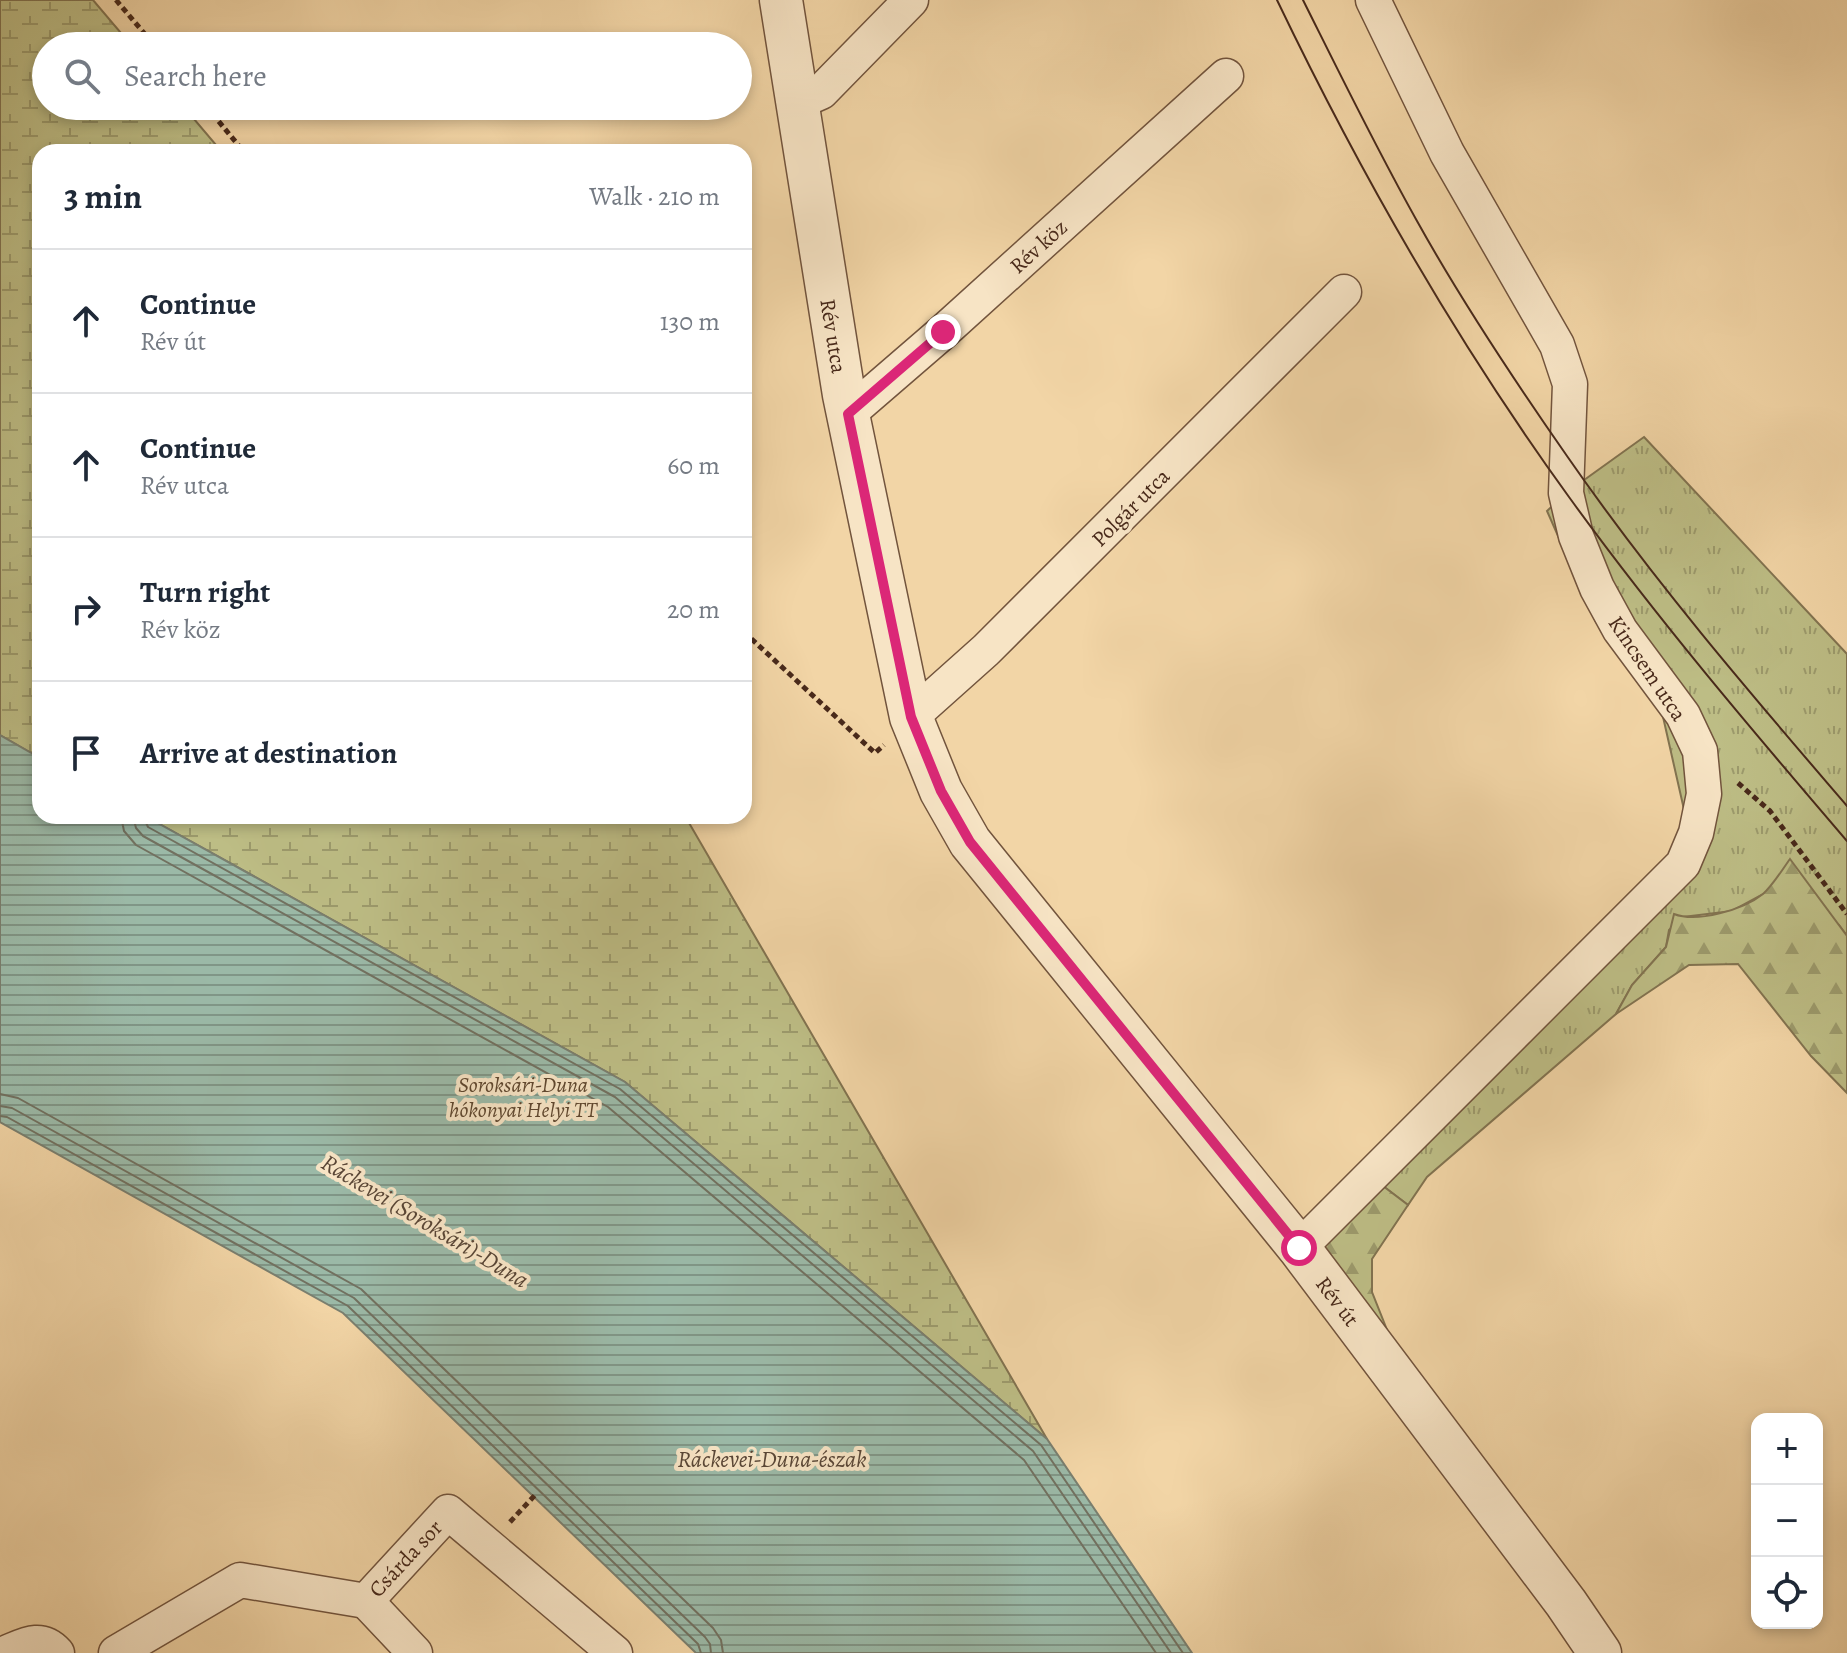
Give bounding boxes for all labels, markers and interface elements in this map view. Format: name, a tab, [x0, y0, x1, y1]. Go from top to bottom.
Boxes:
search box	[32, 32, 752, 120]
icon: search	[60, 54, 104, 98]
text: Search here	[124, 56, 267, 96]
text: 3 min	[64, 173, 142, 220]
text: Walk · 210 m	[589, 179, 720, 214]
street label: Rév köz	[1003, 213, 1074, 281]
text: Continue	[140, 284, 256, 324]
street label: Rév utca	[812, 297, 854, 376]
icon: ahead	[64, 299, 108, 343]
text: 130 m	[660, 304, 720, 339]
route end	[925, 314, 961, 350]
text: Rév út	[140, 324, 206, 359]
text: Continue	[140, 428, 256, 468]
icon: ahead	[64, 443, 108, 487]
text: 60 m	[667, 448, 720, 483]
street label: Polgár utca	[1085, 461, 1177, 554]
text: Rév utca	[140, 468, 229, 503]
text: Turn right	[140, 572, 270, 612]
icon: right	[64, 587, 108, 631]
text: 20 m	[667, 592, 720, 627]
street label: Kincsem utca	[1601, 610, 1694, 728]
text: Rév köz	[140, 612, 221, 647]
icon: arrive	[64, 731, 108, 775]
text: Arrive at destination	[140, 733, 397, 773]
park label: Soroksári-Duna hókonyai Helyi TT	[449, 1070, 599, 1125]
water label: Ráckevei (Soroksári)-Duna	[315, 1146, 535, 1296]
route start	[1281, 1230, 1317, 1266]
street label: Rév út	[1308, 1270, 1366, 1333]
map controls	[1751, 1413, 1823, 1629]
button: +	[1751, 1413, 1823, 1485]
water label: Ráckevei-Duna-észak	[677, 1443, 867, 1475]
button: −	[1751, 1485, 1823, 1557]
street label: Csárda sor	[362, 1513, 449, 1604]
button: locate	[1751, 1557, 1823, 1629]

